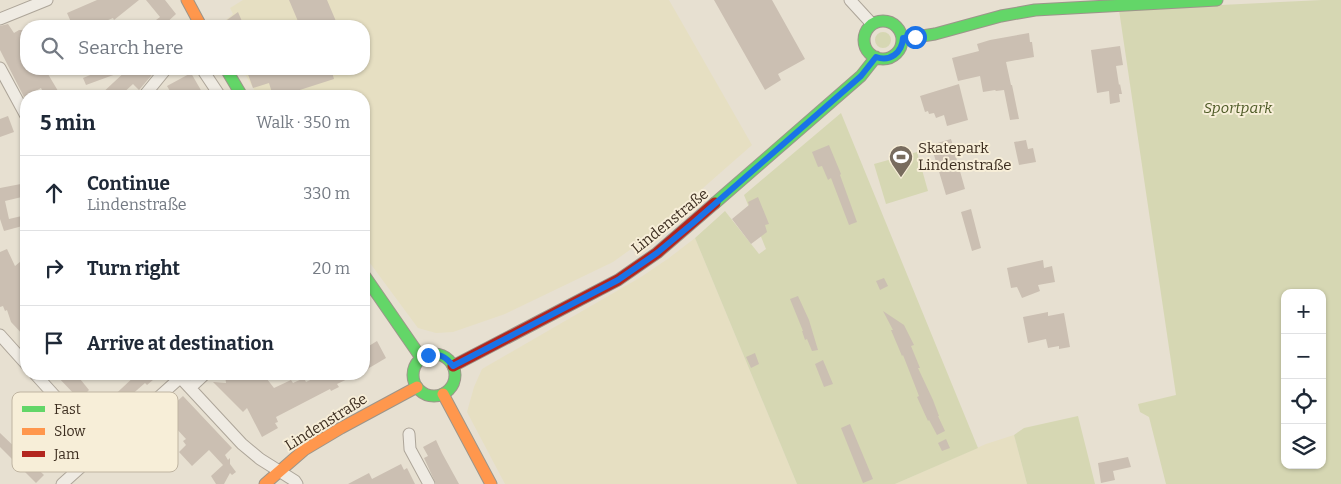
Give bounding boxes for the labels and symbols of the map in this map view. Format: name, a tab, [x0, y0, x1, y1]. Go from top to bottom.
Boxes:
route start	[904, 26, 927, 49]
park label: Sportpark	[1204, 99, 1273, 117]
place label: Skatepark Lindenstraße	[918, 139, 1011, 174]
sports icon: Skatepark Lindenstraße	[888, 144, 914, 178]
street label: Lindenstraße	[628, 185, 712, 257]
route end	[417, 344, 440, 367]
street label: Lindenstraße	[282, 390, 370, 454]
legend	[12, 392, 178, 472]
text: Fast	[54, 401, 81, 418]
text: Slow	[54, 423, 86, 440]
text: Jam	[53, 446, 80, 463]

